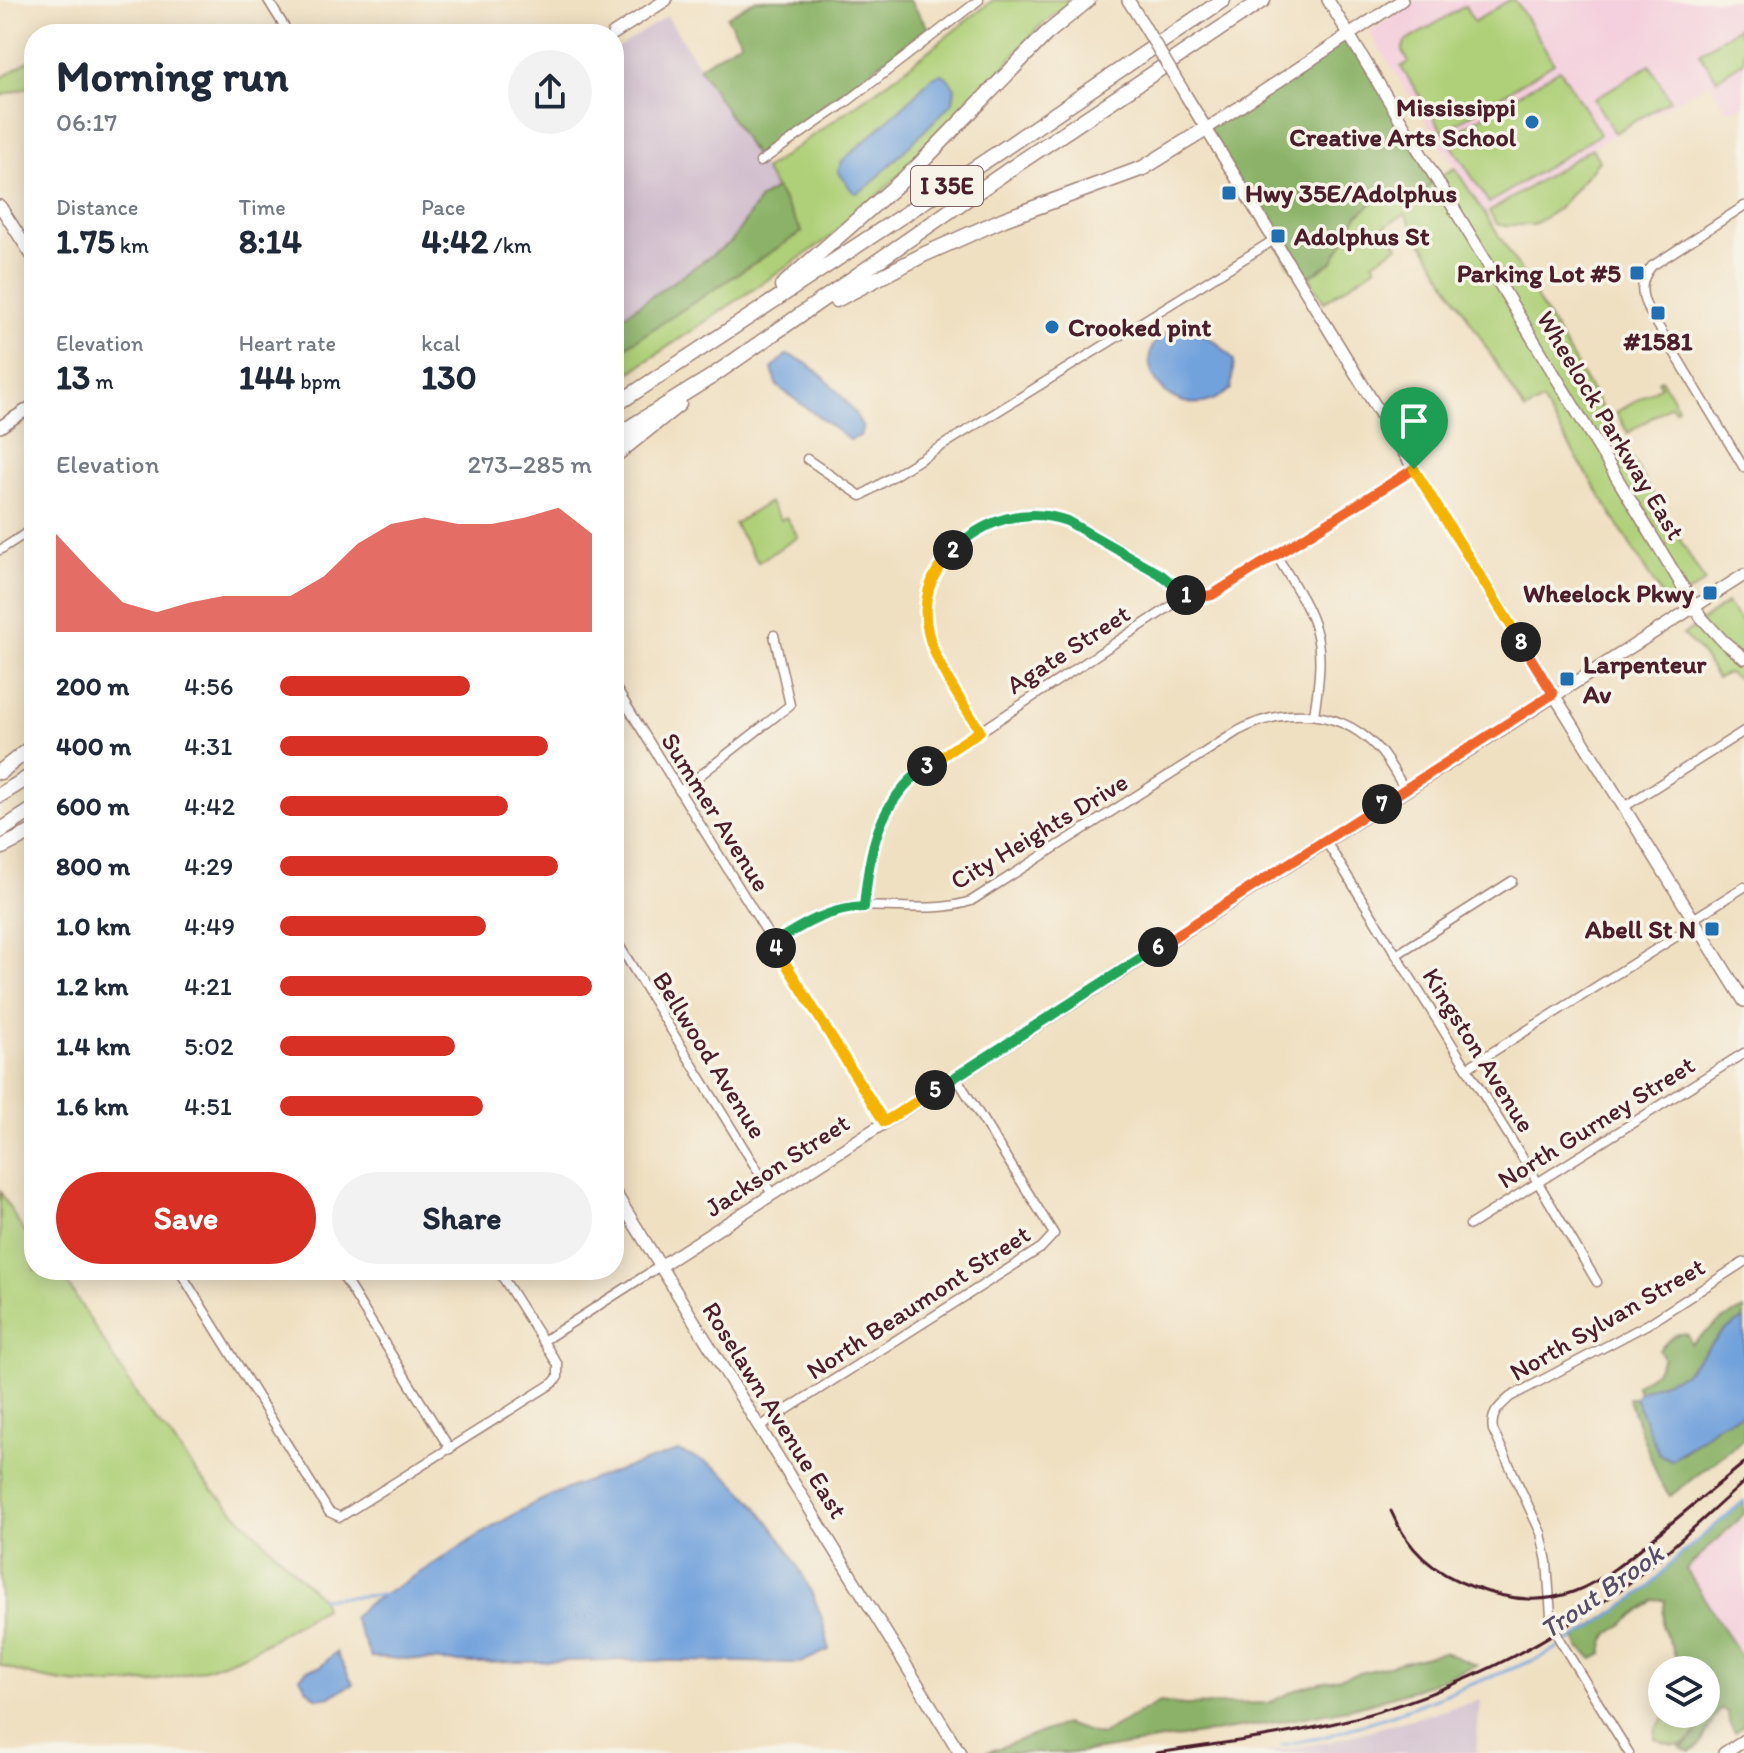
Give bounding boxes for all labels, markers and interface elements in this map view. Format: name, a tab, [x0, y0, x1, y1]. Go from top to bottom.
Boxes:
text: Morning run	[56, 49, 289, 102]
button: share	[508, 50, 592, 134]
place label: Mississippi Creative Arts School	[1289, 91, 1517, 153]
text: 06:17	[56, 106, 117, 138]
marker: Mississippi Creative Arts School	[1523, 113, 1541, 131]
road number: I 35E	[911, 166, 983, 206]
place label: Hwy 35E/Adolphus	[1245, 177, 1457, 209]
marker: Hwy 35E/Adolphus	[1220, 184, 1238, 202]
text: Distance	[56, 194, 138, 221]
text: Time	[239, 194, 286, 221]
text: Pace	[421, 194, 465, 221]
place label: Adolphus St	[1293, 220, 1430, 252]
text: 1.75	[56, 221, 115, 262]
text: 8:14	[239, 221, 302, 262]
text: 4:42	[421, 221, 488, 262]
marker: Adolphus St	[1269, 227, 1287, 245]
text: km	[115, 232, 149, 259]
text: /km	[488, 232, 532, 259]
place label: Parking Lot #5	[1457, 257, 1621, 289]
marker: Parking Lot #5	[1628, 264, 1646, 282]
marker: #1581	[1649, 304, 1667, 322]
street label: Wheelock Parkway East	[1530, 305, 1692, 546]
place label: Crooked pint	[1068, 311, 1211, 343]
marker: Crooked pint	[1043, 318, 1061, 336]
place label: #1581	[1623, 325, 1692, 357]
text: Elevation	[56, 330, 143, 357]
text: Heart rate	[239, 330, 336, 357]
text: kcal	[421, 330, 460, 357]
text: 13	[56, 357, 90, 398]
text: 144	[239, 357, 295, 398]
text: 130	[421, 357, 477, 398]
text: m	[90, 368, 114, 395]
text: bpm	[295, 368, 341, 395]
pin	[1380, 387, 1448, 469]
icon: arrive	[1392, 399, 1436, 443]
text: Elevation	[56, 448, 159, 480]
text: 273–285 m	[467, 448, 592, 480]
pin: 2	[933, 530, 973, 570]
text: 2	[947, 536, 959, 563]
pin: 1	[1166, 575, 1206, 615]
place label: Wheelock Pkwy	[1523, 577, 1695, 609]
text: 1	[1181, 581, 1191, 608]
marker: Wheelock Pkwy	[1701, 584, 1719, 602]
street label: Agate Street	[1000, 597, 1136, 701]
pin: 8	[1501, 622, 1541, 662]
text: 8	[1515, 628, 1527, 655]
place label: Larpenteur Av	[1582, 648, 1708, 710]
text: 200 m	[56, 670, 129, 702]
text: 4:56	[184, 670, 233, 702]
marker: Larpenteur Av	[1558, 670, 1576, 688]
street label: Summer Avenue	[654, 726, 778, 898]
text: 400 m	[56, 730, 131, 762]
text: 4:31	[184, 730, 232, 762]
pin: 3	[907, 746, 947, 786]
text: 3	[921, 752, 933, 779]
street label: City Heights Drive	[944, 765, 1134, 897]
pin: 7	[1362, 784, 1402, 824]
text: 600 m	[56, 790, 130, 822]
text: 4:42	[184, 790, 235, 822]
text: 7	[1377, 790, 1387, 817]
text: 800 m	[56, 850, 130, 882]
text: 4:29	[184, 850, 233, 882]
text: 1.0 km	[56, 910, 131, 942]
text: 4:49	[184, 910, 235, 942]
place label: Abell St N	[1584, 913, 1696, 945]
marker: Abell St N	[1703, 920, 1721, 938]
pin: 6	[1138, 927, 1178, 967]
pin: 4	[756, 928, 796, 968]
text: 6	[1152, 933, 1164, 960]
text: 4	[769, 934, 783, 961]
street label: Kingston Avenue	[1416, 962, 1542, 1138]
street label: Bellwood Avenue	[646, 966, 774, 1144]
text: 1.2 km	[56, 970, 128, 1002]
text: 4:21	[184, 970, 232, 1002]
text: 1.4 km	[56, 1030, 130, 1062]
text: 5:02	[184, 1030, 234, 1062]
street label: North Gurney Street	[1492, 1048, 1701, 1196]
pin: 5	[915, 1070, 955, 1110]
text: 5	[929, 1076, 941, 1103]
text: 1.6 km	[56, 1090, 128, 1122]
text: 4:51	[184, 1090, 232, 1122]
street label: Jackson Street	[699, 1106, 855, 1224]
button: Save	[56, 1172, 316, 1264]
button: Share	[332, 1172, 592, 1264]
street label: North Beaumont Street	[800, 1218, 1036, 1386]
street label: North Sylvan Street	[1504, 1250, 1711, 1388]
street label: Roselawn Avenue East	[695, 1296, 855, 1524]
water label: Trout Brook	[1533, 1535, 1671, 1646]
map controls	[1648, 1656, 1720, 1728]
button: layers	[1648, 1656, 1720, 1728]

